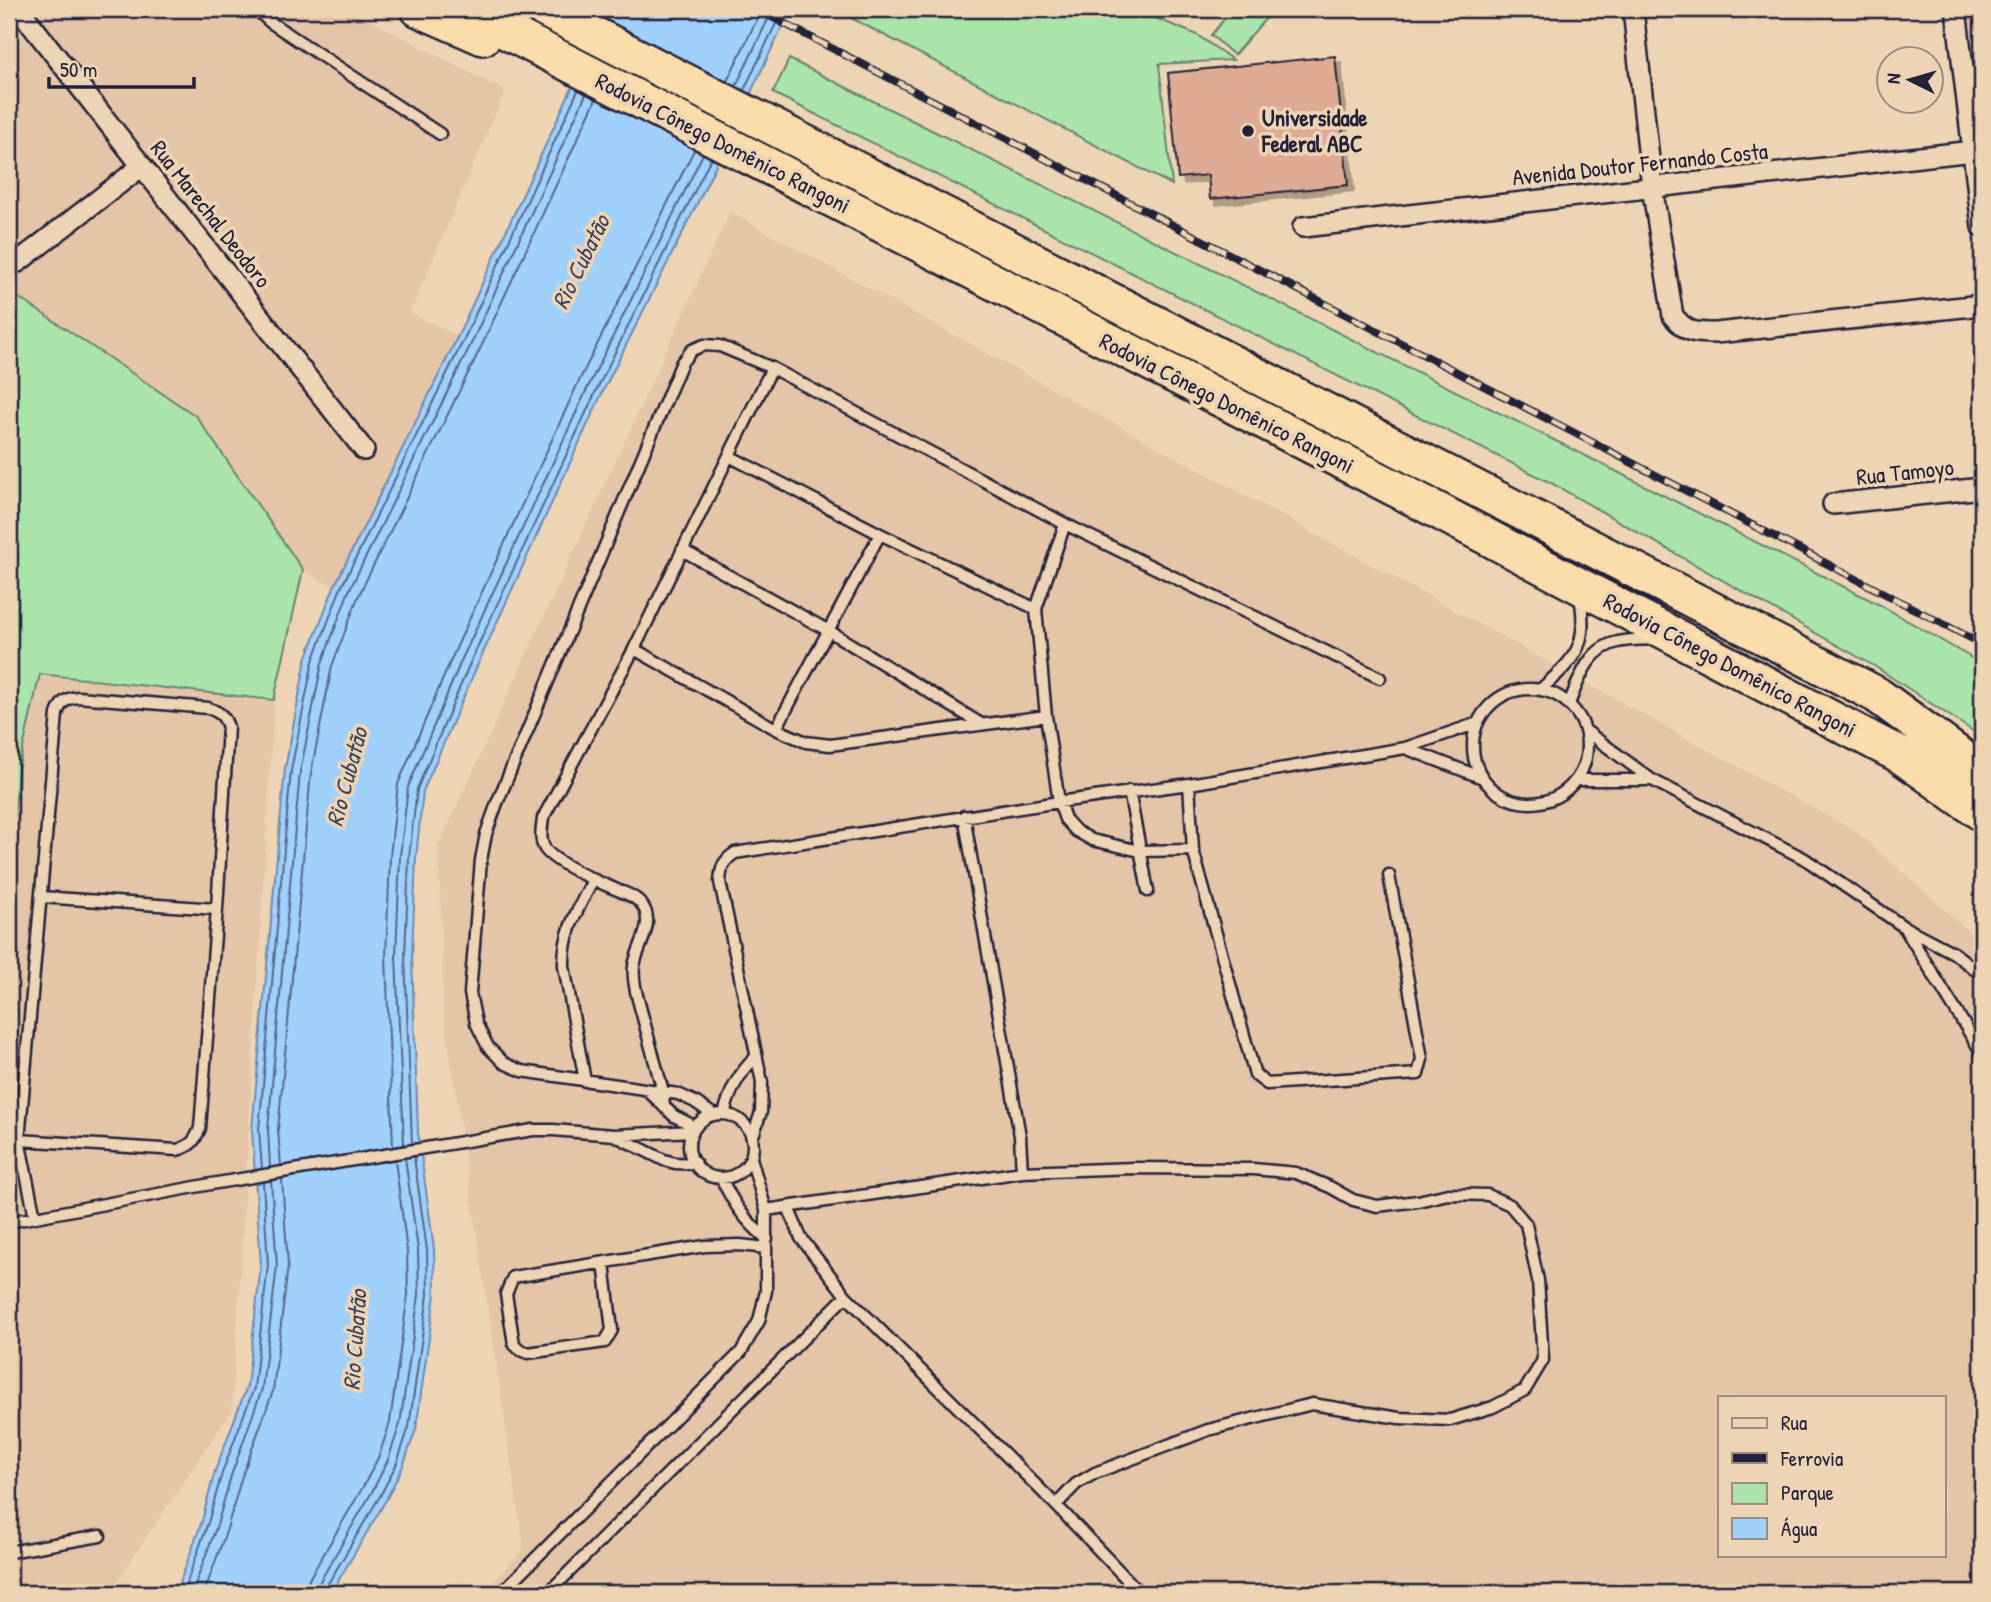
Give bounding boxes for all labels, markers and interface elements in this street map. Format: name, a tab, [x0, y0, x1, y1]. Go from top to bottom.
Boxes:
scale bar	[49, 46, 194, 90]
north arrow	[1876, 46, 1946, 116]
text: 50 m	[60, 55, 97, 84]
street label: Rodovia Cônego Domênico Rangoni	[591, 65, 856, 220]
text: N	[1880, 72, 1906, 85]
place label: Universidade Federal ABC	[1261, 102, 1368, 159]
marker: Universidade Federal ABC	[1240, 123, 1256, 139]
street label: Rua Marechal Deodoro	[144, 133, 279, 294]
street label: Avenida Doutor Fernando Costa	[1511, 135, 1769, 192]
water label: Rio Cubatão	[544, 207, 618, 314]
street label: Rodovia Cônego Domênico Rangoni	[1095, 325, 1360, 480]
street label: Rua Tamoyo	[1855, 451, 1955, 492]
street label: Rodovia Cônego Domênico Rangoni	[1599, 585, 1862, 744]
water label: Rio Cubatão	[318, 722, 375, 830]
water label: Rio Cubatão	[335, 1286, 374, 1391]
legend	[1718, 1396, 1946, 1556]
text: Rua	[1781, 1408, 1807, 1437]
text: Ferrovia	[1780, 1444, 1843, 1473]
text: Parque	[1781, 1478, 1834, 1507]
text: Água	[1781, 1514, 1817, 1543]

